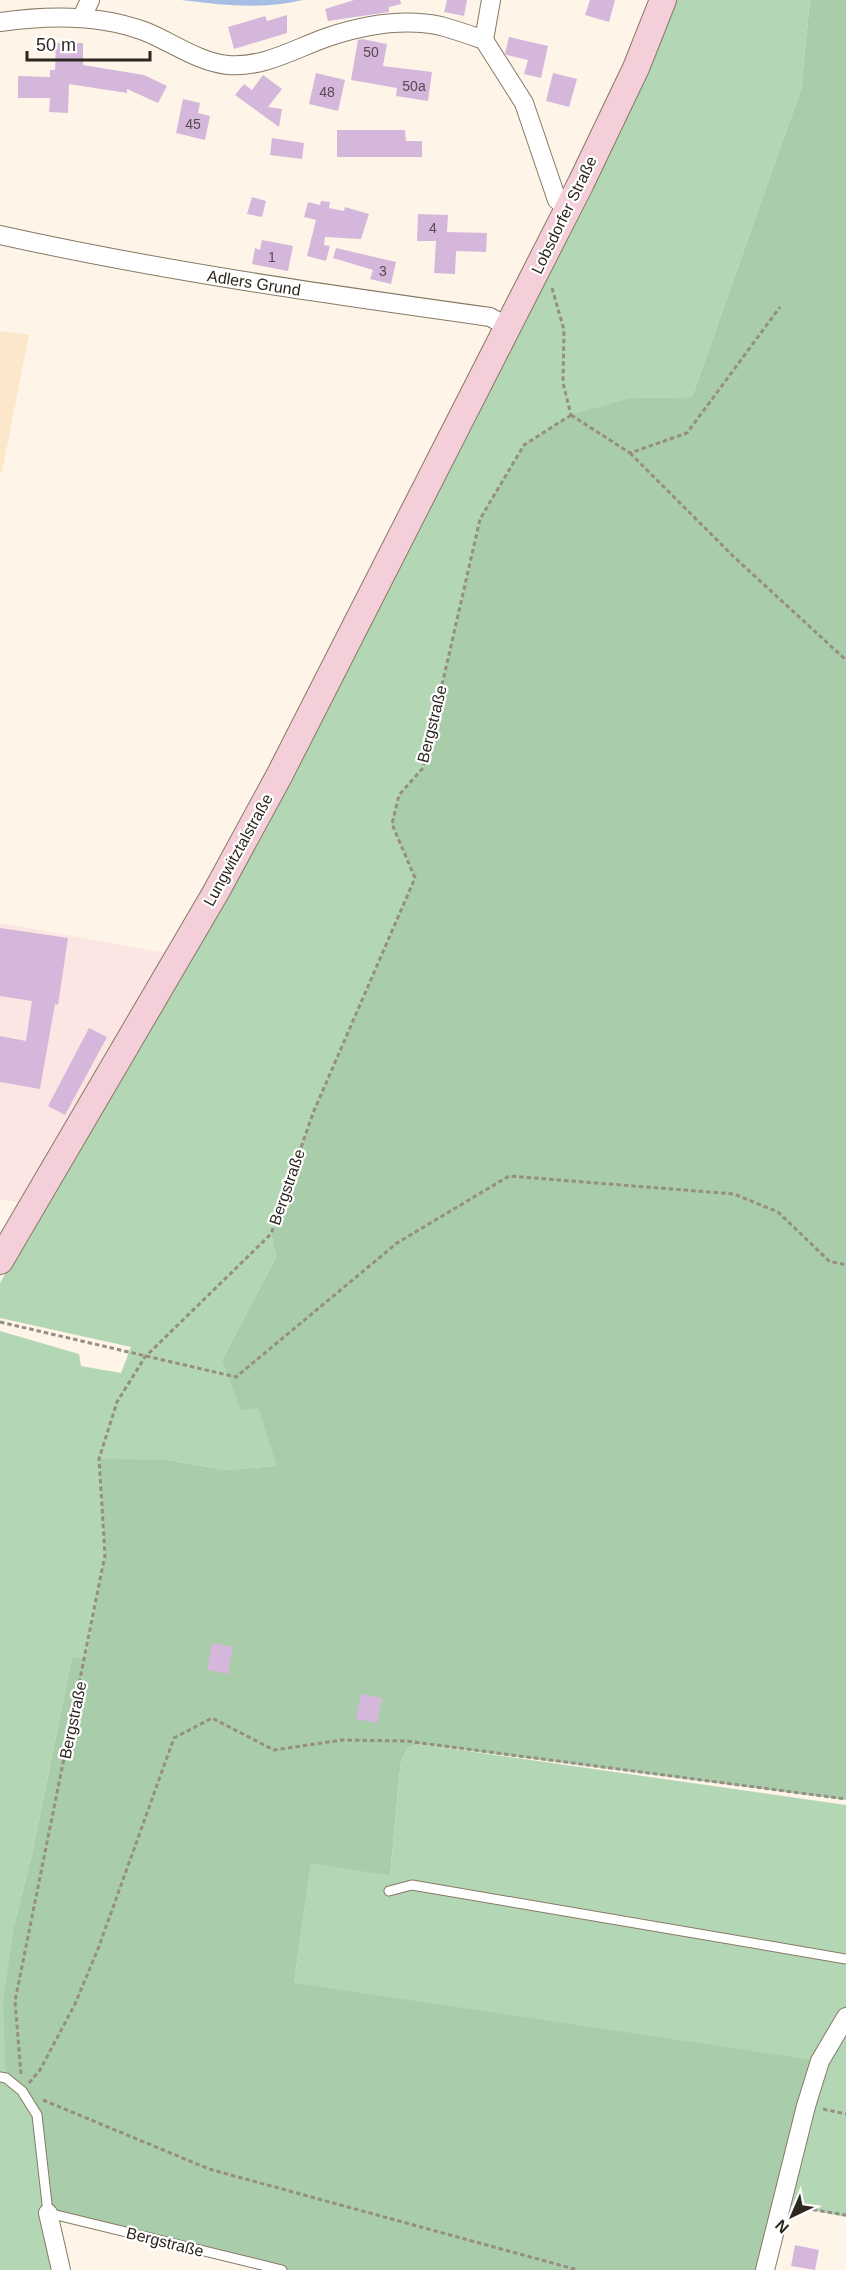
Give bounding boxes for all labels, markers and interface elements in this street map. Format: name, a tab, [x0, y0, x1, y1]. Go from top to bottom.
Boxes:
scale bar	[27, 24, 150, 62]
text: 50 m	[36, 35, 76, 55]
house number: 50	[363, 44, 379, 60]
house number: 50a	[402, 78, 426, 94]
house number: 48	[319, 84, 335, 100]
house number: 45	[185, 116, 201, 132]
street label: Lobsdorfer Straße	[528, 153, 600, 277]
house number: 4	[429, 220, 437, 236]
house number: 1	[268, 249, 276, 265]
house number: 3	[379, 263, 387, 279]
street label: Adlers Grund	[206, 267, 302, 299]
street label: Bergstraße	[414, 683, 450, 764]
street label: Lungwitztalstraße	[200, 791, 276, 909]
street label: Bergstraße	[266, 1147, 308, 1227]
street label: Bergstraße	[56, 1679, 90, 1760]
north arrow	[762, 2186, 822, 2246]
text: N	[772, 2216, 792, 2237]
street label: Bergstraße	[125, 2224, 206, 2260]

